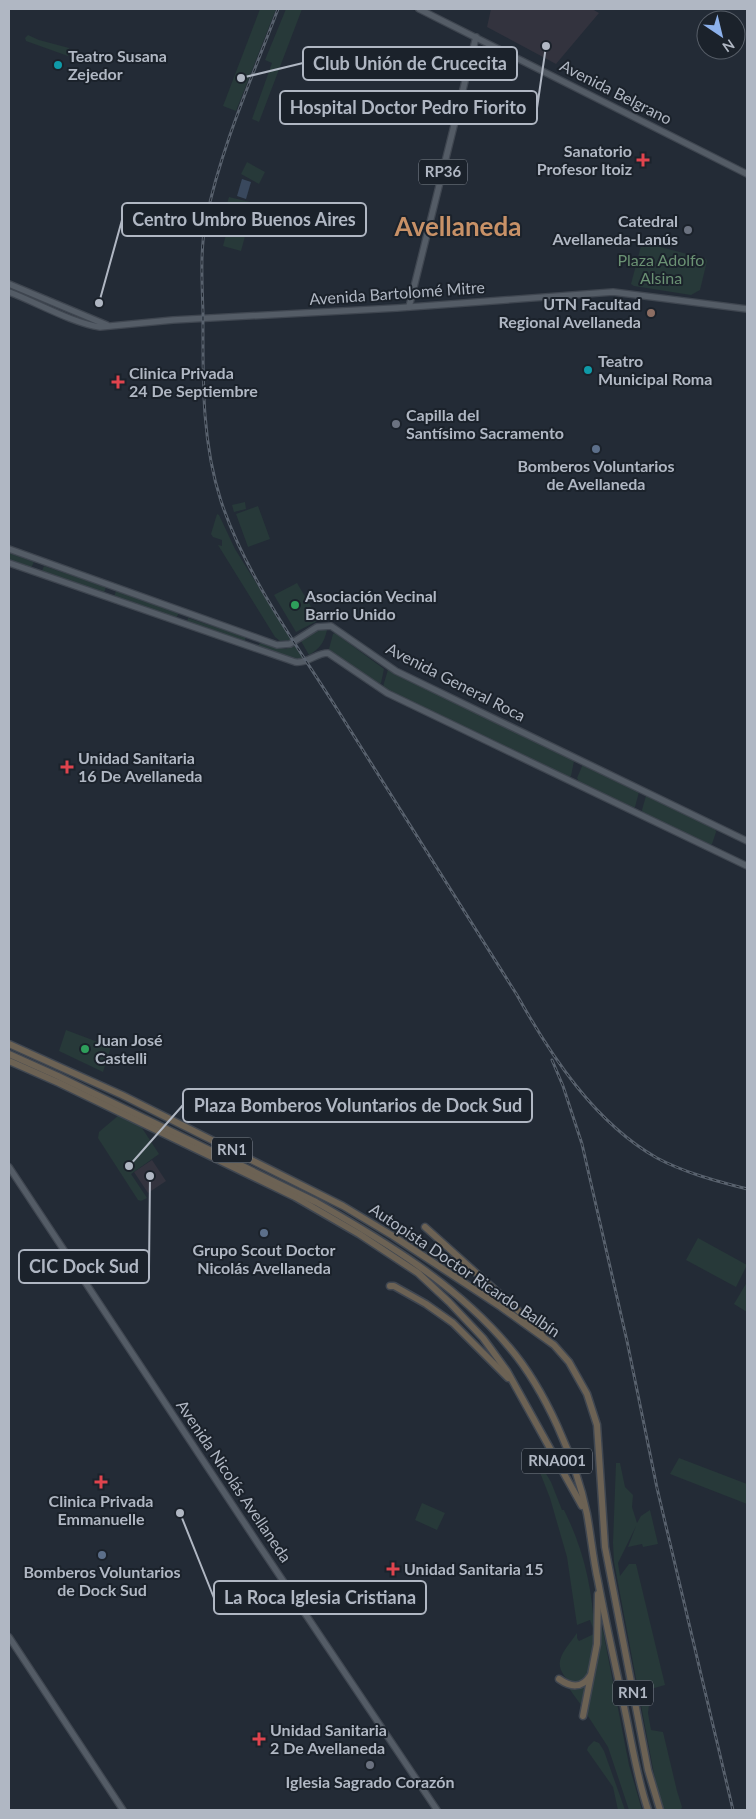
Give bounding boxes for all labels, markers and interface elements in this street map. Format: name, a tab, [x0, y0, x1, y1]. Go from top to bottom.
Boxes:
north arrow	[696, 10, 746, 60]
text: N	[719, 36, 738, 56]
place label: Teatro Susana Zejedor	[68, 46, 167, 83]
callout: Club Unión de Crucecita	[303, 47, 517, 80]
text: Club Unión de Crucecita	[313, 52, 507, 74]
street label: Avenida Belgrano	[557, 55, 675, 128]
marker: Teatro Susana Zejedor	[52, 59, 64, 71]
callout: Hospital Doctor Pedro Fiorito	[280, 91, 537, 124]
text: Hospital Doctor Pedro Fiorito	[290, 96, 526, 118]
place label: Sanatorio Profesor Itoiz	[537, 141, 632, 178]
marker: Sanatorio Profesor Itoiz	[636, 153, 650, 167]
road number: RP36	[419, 160, 467, 184]
callout: Centro Umbro Buenos Aires	[122, 203, 366, 236]
text: Centro Umbro Buenos Aires	[132, 208, 356, 230]
district label: Avellaneda	[394, 210, 521, 242]
place label: Catedral Avellaneda-Lanús	[552, 211, 678, 248]
marker: Catedral Avellaneda-Lanús	[682, 224, 694, 236]
park label: Plaza Adolfo Alsina	[618, 250, 704, 287]
street label: Avenida Bartolomé Mitre	[309, 277, 485, 308]
place label: UTN Facultad Regional Avellaneda	[499, 294, 641, 331]
marker: UTN Facultad Regional Avellaneda	[645, 307, 657, 319]
place label: Teatro Municipal Roma	[598, 351, 712, 388]
place label: Clinica Privada 24 De Septiembre	[129, 363, 258, 400]
marker: Teatro Municipal Roma	[582, 364, 594, 376]
marker: Clinica Privada 24 De Septiembre	[111, 375, 125, 389]
place label: Capilla del Santísimo Sacramento	[406, 405, 564, 442]
marker: Capilla del Santísimo Sacramento	[390, 418, 402, 430]
marker: Bomberos Voluntarios de Avellaneda	[590, 443, 602, 455]
place label: Bomberos Voluntarios de Avellaneda	[517, 456, 675, 493]
place label: Asociación Vecinal Barrio Unido	[304, 586, 437, 623]
marker: Asociación Vecinal Barrio Unido	[289, 599, 301, 611]
street label: Avenida General Roca	[384, 638, 529, 725]
place label: Unidad Sanitaria 16 De Avellaneda	[78, 748, 202, 785]
marker: Unidad Sanitaria 16 De Avellaneda	[60, 760, 74, 774]
place label: Juan José Castelli	[95, 1030, 163, 1067]
marker: Juan José Castelli	[79, 1043, 91, 1055]
callout: Plaza Bomberos Voluntarios de Dock Sud	[183, 1089, 532, 1122]
text: Plaza Bomberos Voluntarios de Dock Sud	[194, 1094, 522, 1116]
road number: RN1	[212, 1138, 252, 1162]
street label: Autopista Doctor Ricardo Balbín	[366, 1199, 564, 1341]
marker: Grupo Scout Doctor Nicolás Avellaneda	[258, 1227, 270, 1239]
place label: Grupo Scout Doctor Nicolás Avellaneda	[192, 1240, 336, 1277]
callout: CIC Dock Sud	[19, 1250, 149, 1283]
text: CIC Dock Sud	[29, 1255, 139, 1277]
street label: Avenida Nicolás Avellaneda	[173, 1396, 296, 1565]
road number: RNA001	[522, 1448, 592, 1474]
marker: Clinica Privada Emmanuelle	[94, 1475, 108, 1489]
place label: Clinica Privada Emmanuelle	[49, 1491, 153, 1528]
marker: Bomberos Voluntarios de Dock Sud	[96, 1549, 108, 1561]
place label: Unidad Sanitaria 15	[404, 1559, 543, 1578]
place label: Bomberos Voluntarios de Dock Sud	[23, 1562, 181, 1599]
marker: Unidad Sanitaria 15	[386, 1562, 400, 1576]
callout: La Roca Iglesia Cristiana	[214, 1581, 426, 1614]
text: La Roca Iglesia Cristiana	[224, 1586, 416, 1608]
road number: RN1	[613, 1680, 653, 1706]
place label: Unidad Sanitaria 2 De Avellaneda	[270, 1720, 387, 1757]
marker: Unidad Sanitaria 2 De Avellaneda	[252, 1732, 266, 1746]
marker: Iglesia Sagrado Corazón	[364, 1759, 376, 1771]
place label: Iglesia Sagrado Corazón	[286, 1772, 454, 1791]

